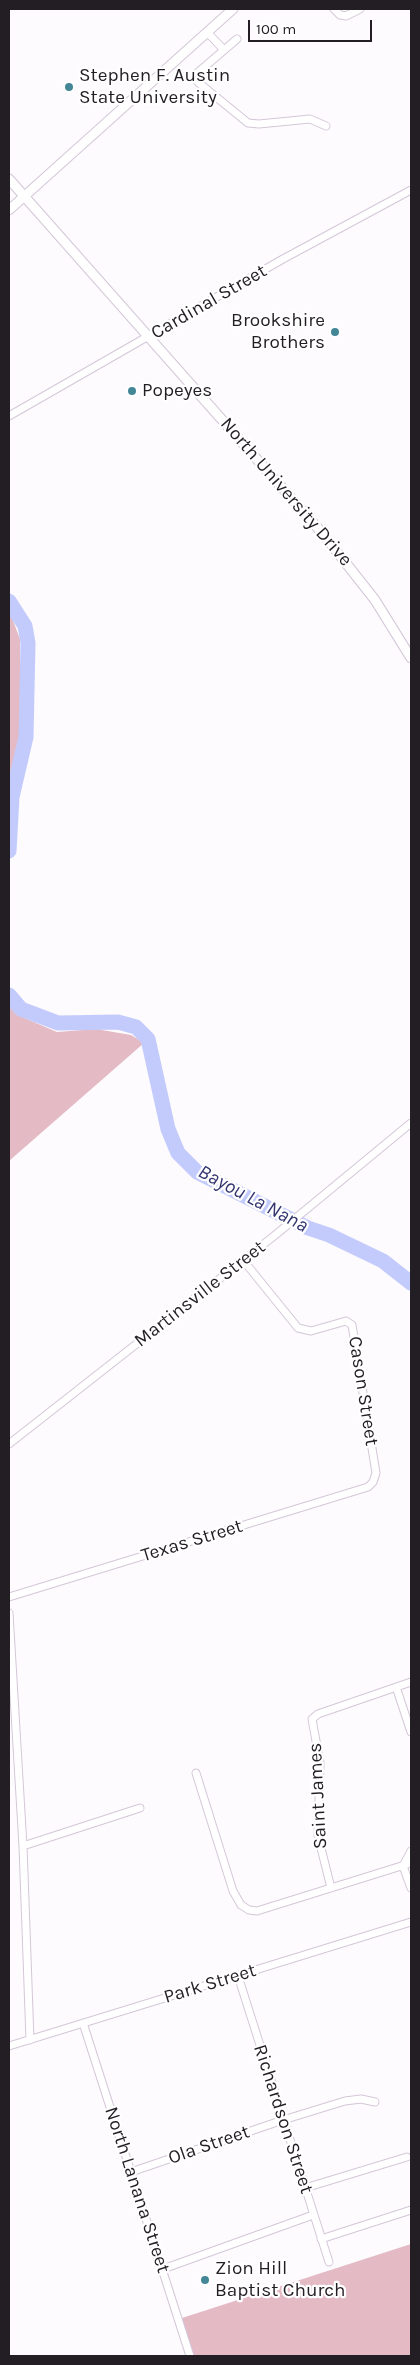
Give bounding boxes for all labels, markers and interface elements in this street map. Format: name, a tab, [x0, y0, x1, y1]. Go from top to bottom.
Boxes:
scale bar	[250, 10, 374, 42]
text: 100 m	[256, 20, 296, 38]
place label: Stephen F. Austin State University	[79, 65, 230, 109]
marker: Stephen F. Austin State University	[63, 81, 75, 93]
street label: Cardinal Street	[147, 260, 271, 344]
place label: Brookshire Brothers	[231, 310, 325, 354]
marker: Brookshire Brothers	[329, 326, 341, 338]
place label: Popeyes	[142, 380, 212, 402]
marker: Popeyes	[126, 385, 138, 397]
street label: North University Drive	[215, 413, 357, 571]
water label: Bayou La Nana	[194, 1160, 312, 1238]
street label: Martinsville Street	[130, 1236, 270, 1352]
street label: Cason Street	[343, 1335, 383, 1447]
street label: Texas Street	[139, 1515, 245, 1567]
street label: Saint James	[304, 1742, 332, 1850]
street label: Park Street	[161, 1959, 259, 2009]
street label: Richardson Street	[248, 2041, 318, 2197]
street label: North Lanana Street	[99, 2104, 175, 2276]
street label: Ola Street	[165, 2120, 253, 2170]
place label: Zion Hill Baptist Church	[215, 2258, 346, 2302]
marker: Zion Hill Baptist Church	[199, 2274, 211, 2286]

